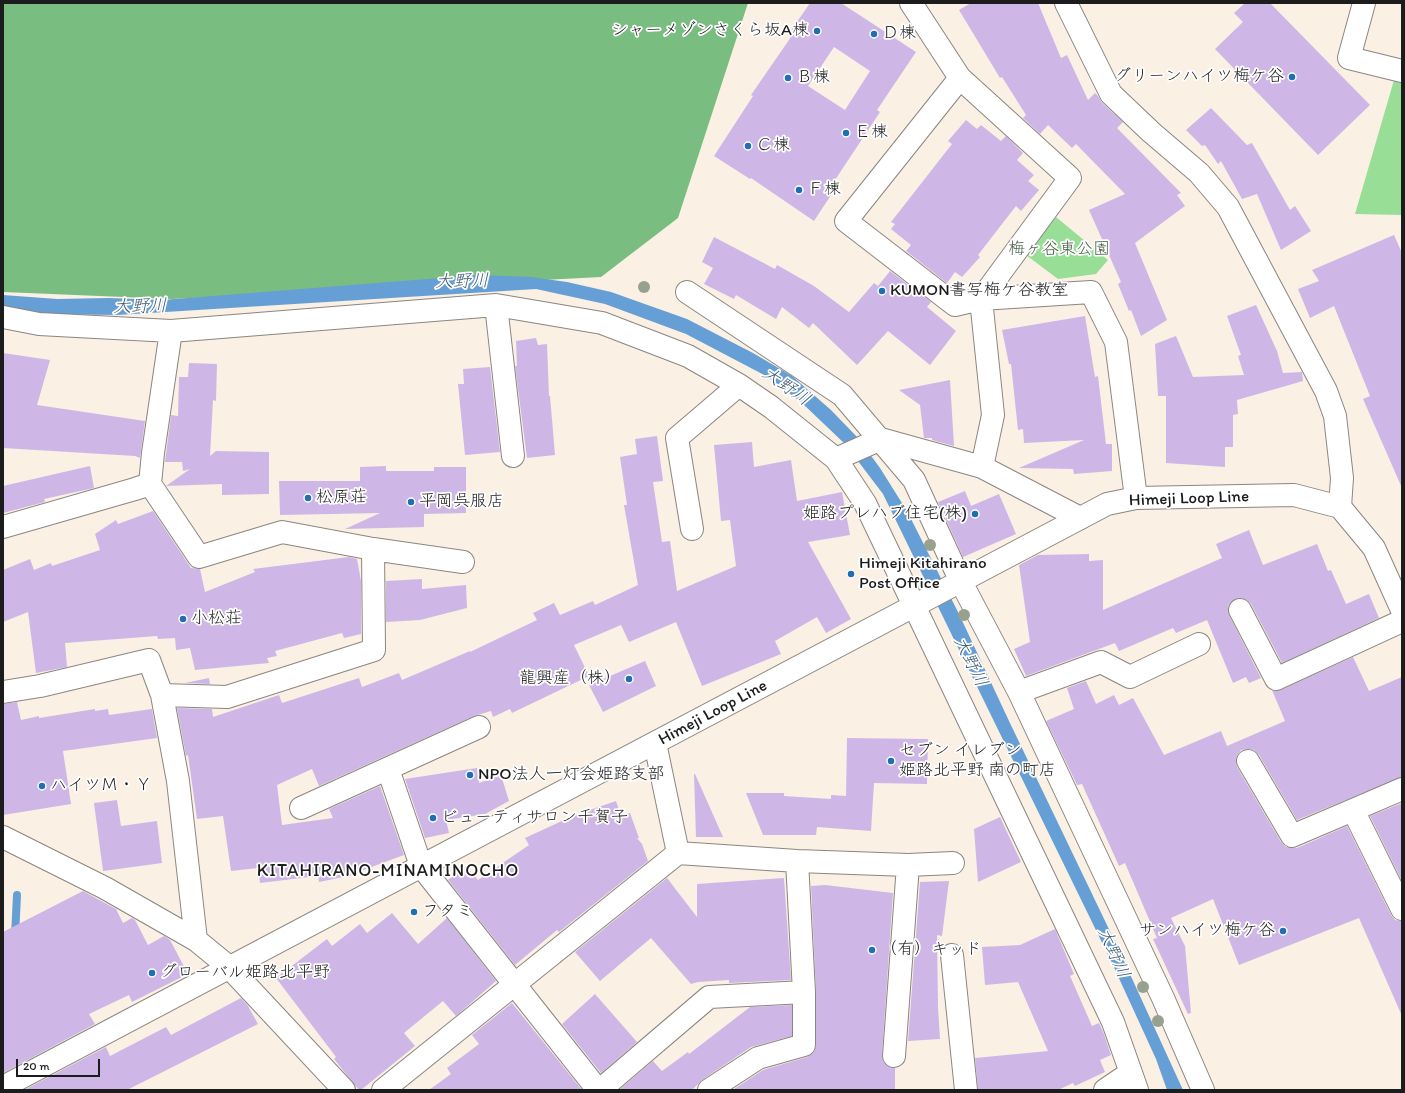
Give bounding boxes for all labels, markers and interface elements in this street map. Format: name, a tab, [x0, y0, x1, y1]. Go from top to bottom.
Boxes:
place label: シャーメゾンさくら坂A棟	[611, 21, 809, 41]
place label: Ｄ棟	[882, 24, 916, 44]
marker: シャーメゾンさくら坂A棟	[812, 26, 822, 36]
marker: Ｄ棟	[869, 29, 879, 39]
place label: グリーンハイツ梅ケ谷	[1114, 67, 1284, 87]
place label: Ｂ棟	[796, 68, 830, 88]
marker: グリーンハイツ梅ケ谷	[1287, 72, 1297, 82]
marker: Ｂ棟	[783, 73, 793, 83]
place label: Ｅ棟	[854, 123, 888, 143]
marker: Ｅ棟	[841, 128, 851, 138]
place label: Ｃ棟	[756, 136, 790, 156]
marker: Ｃ棟	[743, 141, 753, 151]
place label: Ｆ棟	[807, 180, 841, 200]
marker: Ｆ棟	[794, 185, 804, 195]
park label: 梅ヶ谷東公園	[1008, 240, 1110, 260]
water label: 大野川	[435, 271, 489, 293]
place label: KUMON書写梅ケ谷教室	[890, 281, 1069, 301]
marker: KUMON書写梅ケ谷教室	[877, 286, 887, 296]
water label: 大野川	[113, 296, 167, 318]
water label: 大野川	[758, 363, 814, 411]
street label: Himeji Loop Line	[1129, 487, 1249, 511]
place label: 松原荘	[316, 488, 367, 508]
place label: 平岡呉服店	[419, 492, 504, 512]
marker: 松原荘	[303, 493, 313, 503]
marker: 平岡呉服店	[406, 497, 416, 507]
place label: 姫路プレハブ住宅(株)	[803, 504, 967, 524]
marker: 姫路プレハブ住宅(株)	[970, 509, 980, 519]
place label: Himeji Kitahirano Post Office	[859, 554, 987, 594]
marker: Himeji Kitahirano Post Office	[846, 569, 856, 579]
place label: 小松荘	[191, 609, 242, 629]
marker: 小松荘	[178, 614, 188, 624]
water label: 大野川	[948, 633, 992, 691]
place label: 龍興産（株）	[519, 669, 621, 689]
marker: 龍興産（株）	[624, 674, 634, 684]
street label: Himeji Loop Line	[655, 676, 771, 750]
place label: セブン イレブン 姫路北平野 南の町店	[899, 741, 1056, 781]
marker: セブン イレブン 姫路北平野 南の町店	[886, 756, 896, 766]
place label: NPO法人一灯会姫路支部	[478, 765, 665, 785]
marker: NPO法人一灯会姫路支部	[465, 770, 475, 780]
place label: ハイツＭ・Ｙ	[50, 776, 152, 796]
marker: ハイツＭ・Ｙ	[37, 781, 47, 791]
place label: ビューティサロン千賀子	[441, 808, 628, 828]
marker: ビューティサロン千賀子	[428, 813, 438, 823]
district label: KITAHIRANO-MINAMINOCHO	[257, 860, 519, 882]
place label: フタミ	[422, 902, 473, 922]
marker: フタミ	[409, 907, 419, 917]
place label: サンハイツ梅ケ谷	[1139, 921, 1275, 941]
water label: 大野川	[1092, 924, 1134, 982]
marker: サンハイツ梅ケ谷	[1278, 926, 1288, 936]
place label: （有）キッド	[880, 940, 982, 960]
marker: （有）キッド	[867, 945, 877, 955]
place label: グローバル姫路北平野	[160, 963, 330, 983]
marker: グローバル姫路北平野	[147, 968, 157, 978]
scale bar	[18, 1051, 102, 1077]
text: 20 m	[23, 1059, 50, 1073]

